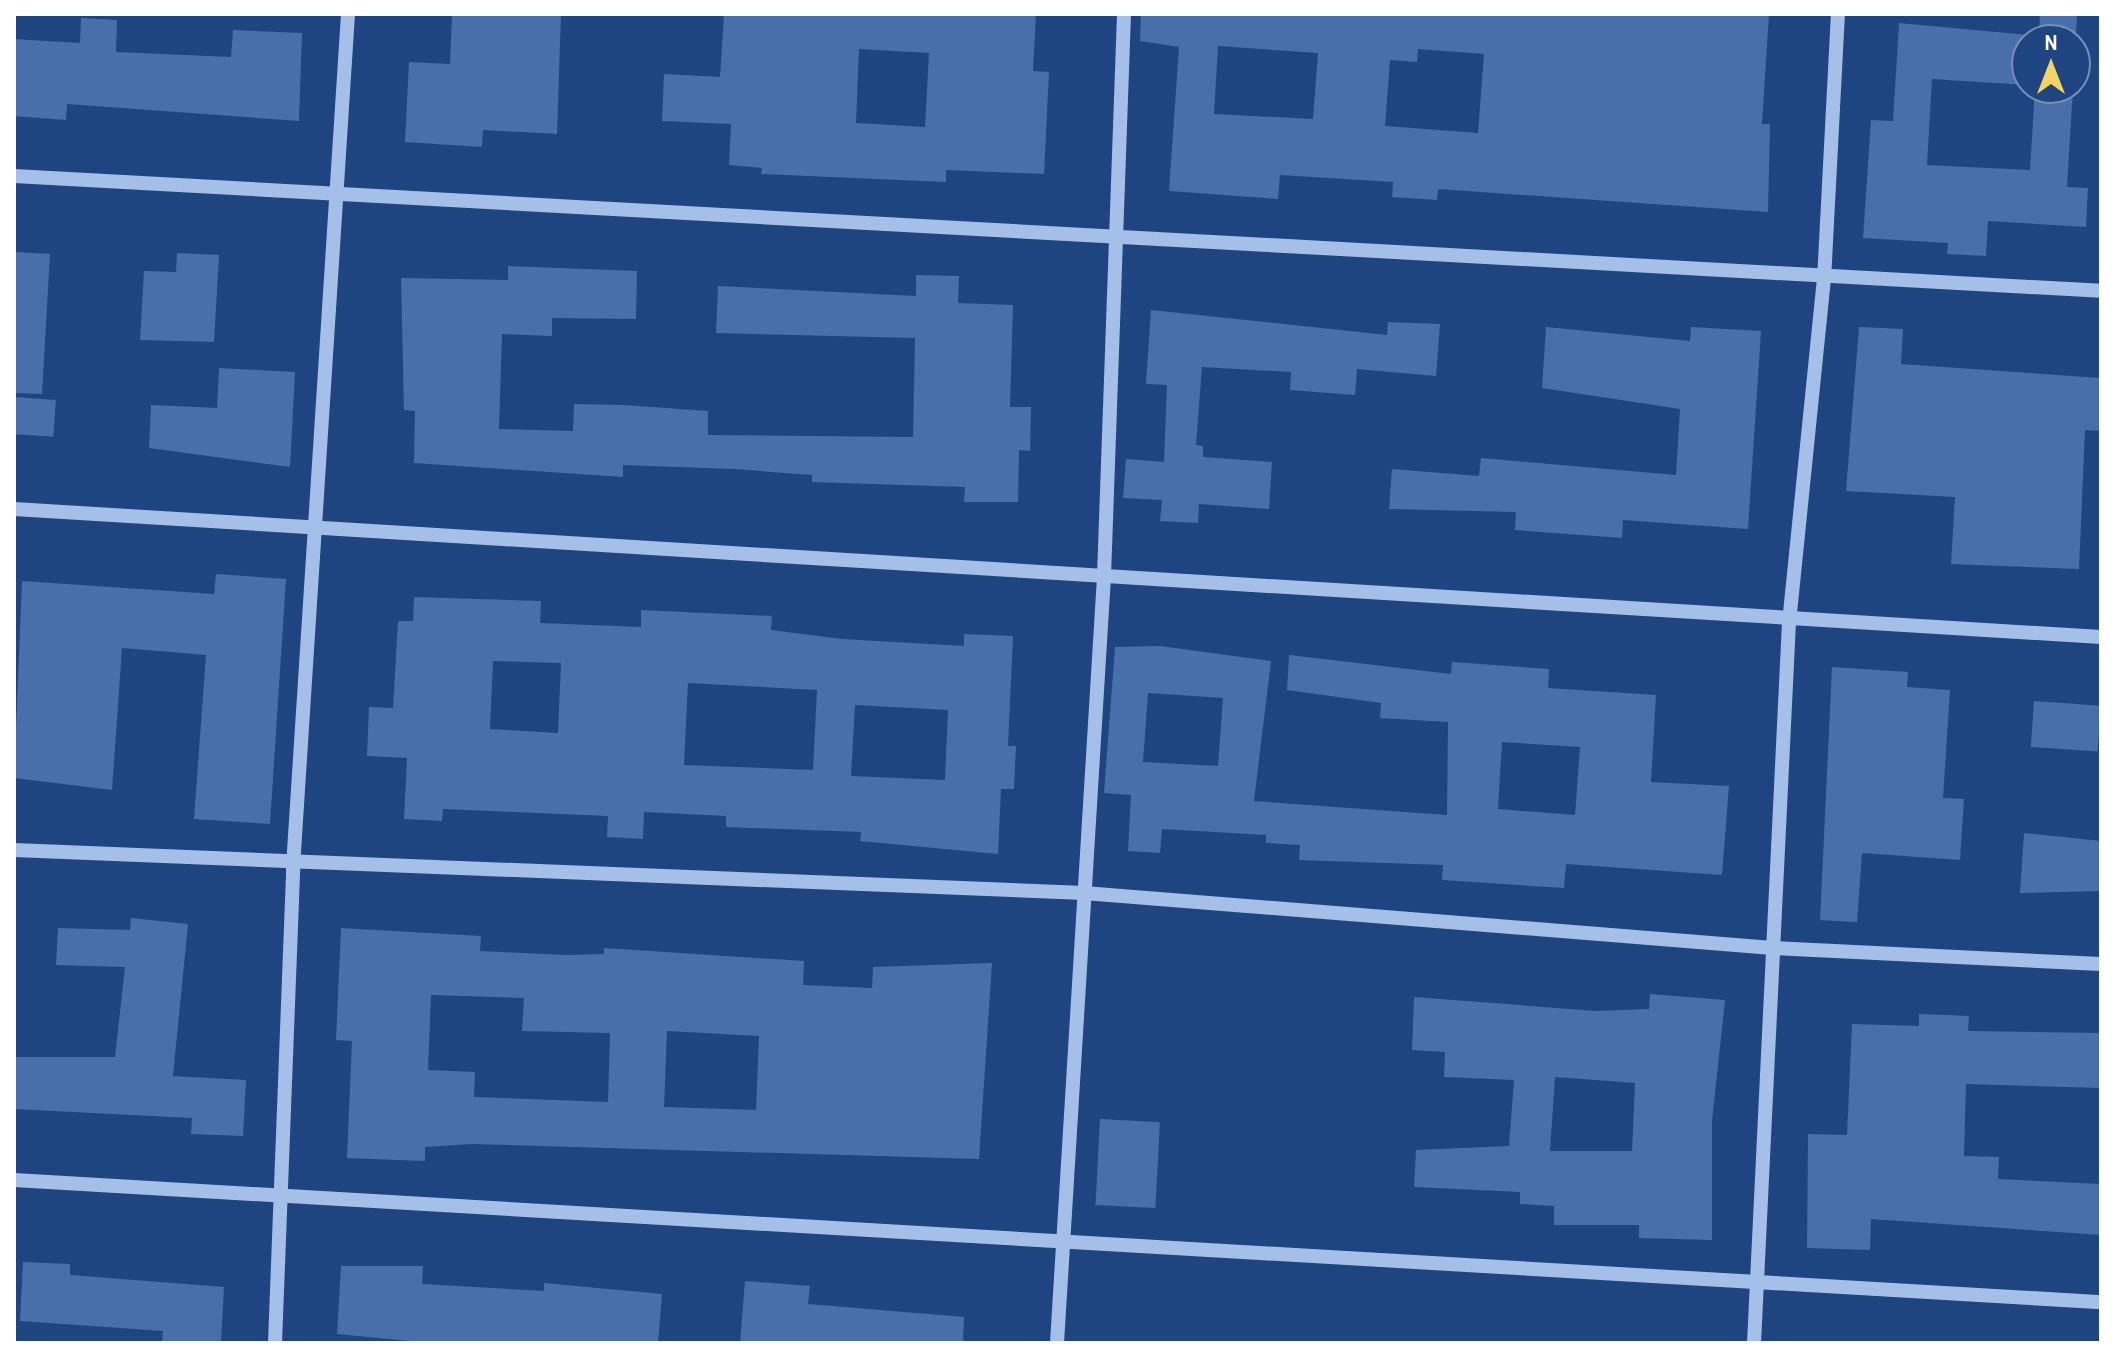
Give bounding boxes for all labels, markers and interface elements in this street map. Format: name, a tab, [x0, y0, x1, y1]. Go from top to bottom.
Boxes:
north arrow	[2011, 24, 2091, 104]
text: N	[2044, 27, 2058, 57]

